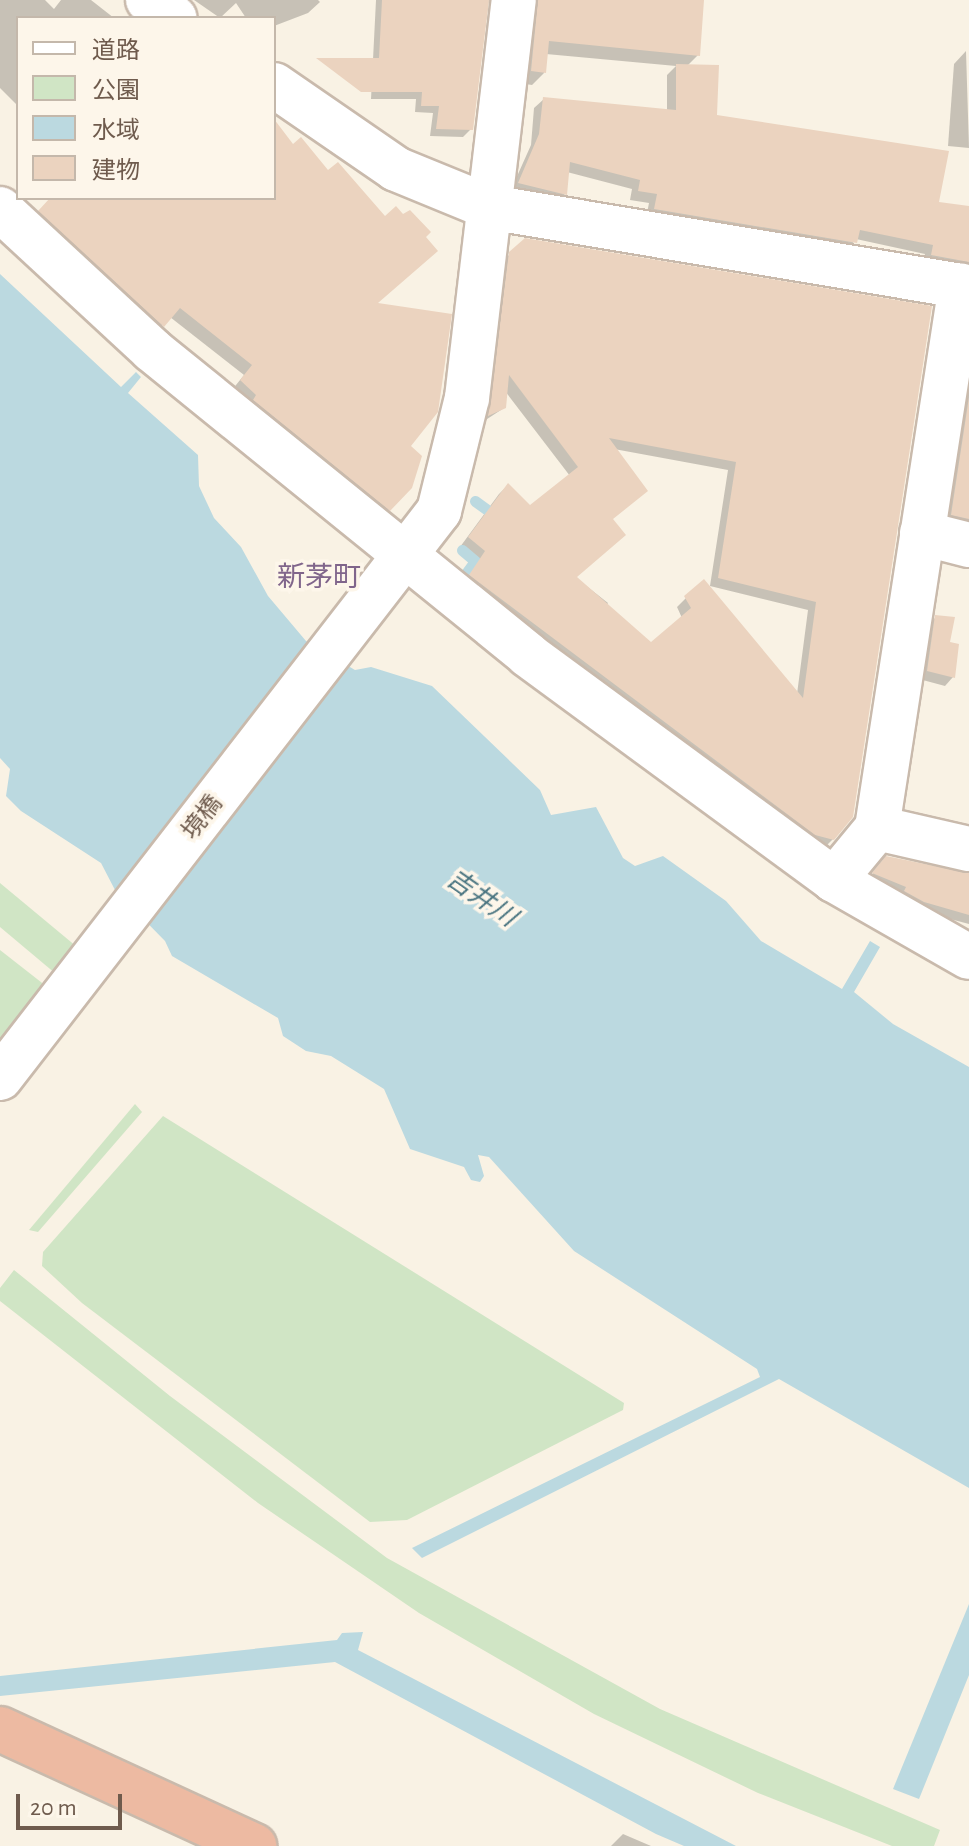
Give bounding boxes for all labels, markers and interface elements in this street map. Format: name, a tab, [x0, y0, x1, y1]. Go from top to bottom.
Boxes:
legend	[16, 16, 276, 200]
text: 道路	[92, 39, 140, 63]
text: 公園	[92, 79, 140, 103]
text: 水域	[92, 119, 140, 143]
text: 建物	[92, 159, 140, 183]
district label: 新茅町	[277, 561, 361, 595]
street label: 境橋	[177, 790, 229, 846]
water label: 吉井川	[440, 864, 522, 934]
scale bar	[20, 1778, 126, 1828]
text: 20 m	[30, 1796, 77, 1820]

